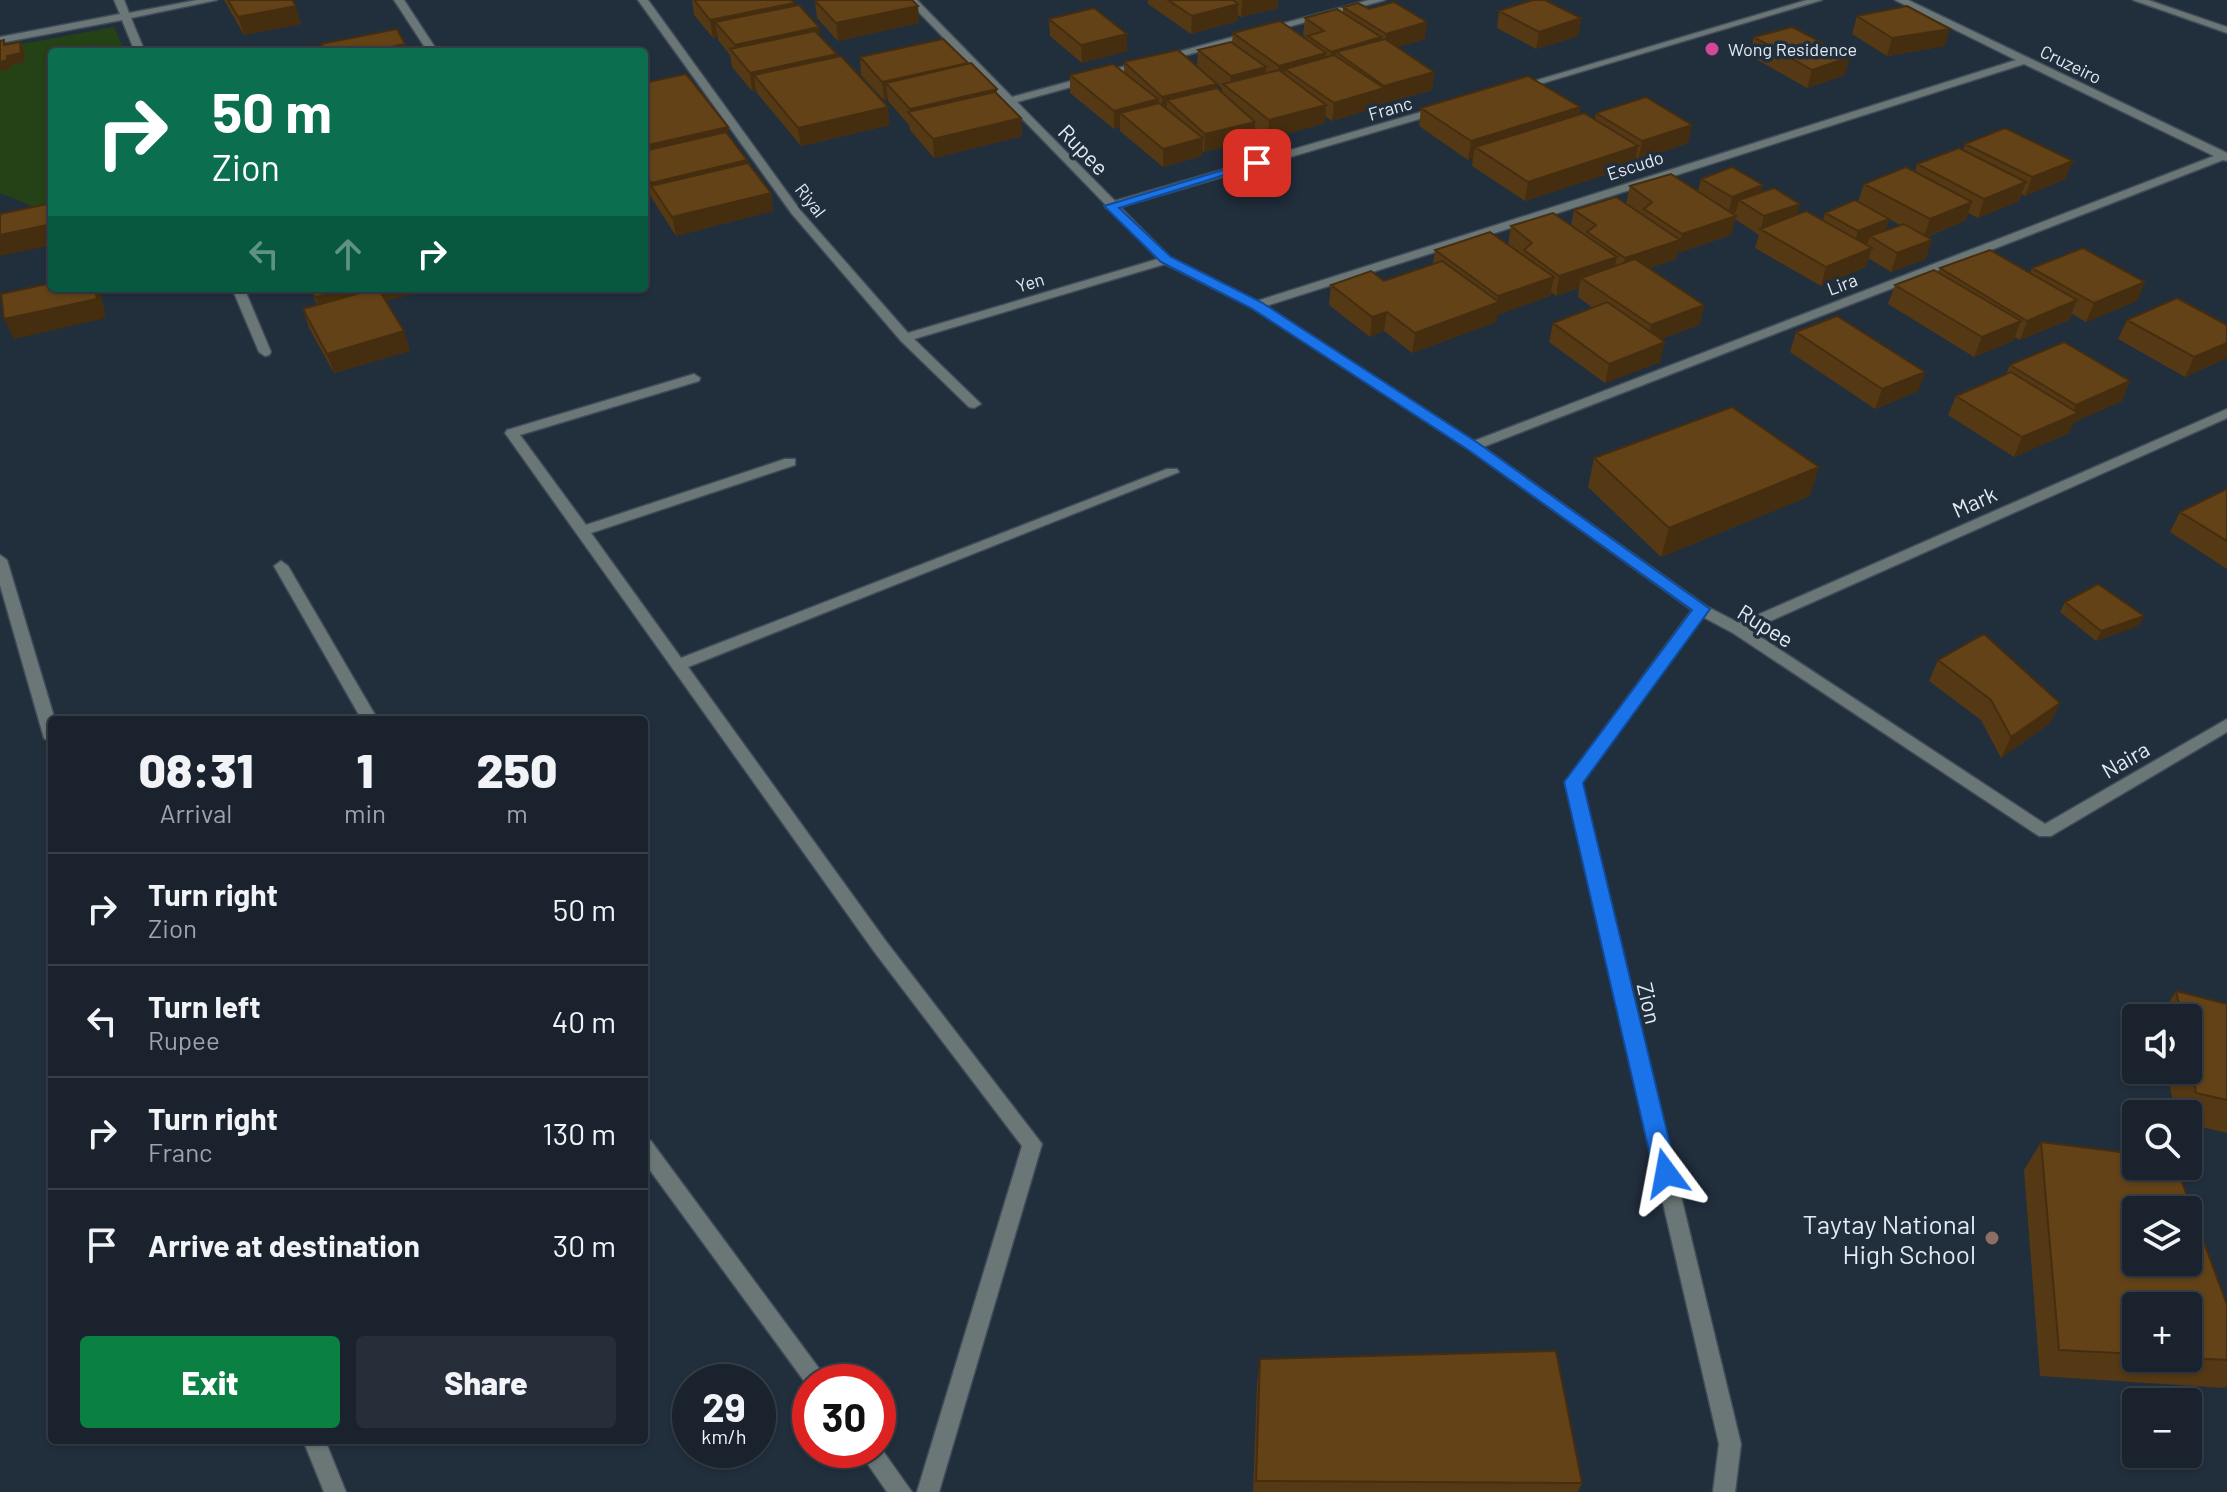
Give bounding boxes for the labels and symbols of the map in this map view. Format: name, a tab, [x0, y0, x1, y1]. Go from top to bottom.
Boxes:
place label: Wong Residence	[1728, 38, 1857, 60]
marker: Wong Residence	[1703, 40, 1721, 58]
street label: Cruzeiro	[2037, 40, 2105, 88]
street label: Franc	[1365, 91, 1415, 125]
street label: Rupee	[1054, 118, 1114, 180]
pin	[1223, 129, 1291, 197]
street label: Escudo	[1604, 146, 1666, 184]
street label: Riyal	[791, 179, 831, 221]
street label: Yen	[1013, 267, 1047, 297]
street label: Lira	[1824, 268, 1860, 300]
street label: Mark	[1948, 480, 2000, 522]
street label: Rupee	[1733, 598, 1799, 652]
street label: Naira	[2096, 735, 2154, 783]
street label: Zion	[1633, 980, 1667, 1026]
position arrow	[1624, 1131, 1708, 1215]
place label: Taytay National High School	[1802, 1208, 1976, 1269]
marker: Taytay National High School	[1983, 1229, 2001, 1247]
speed limit sign: 30	[792, 1364, 896, 1468]

